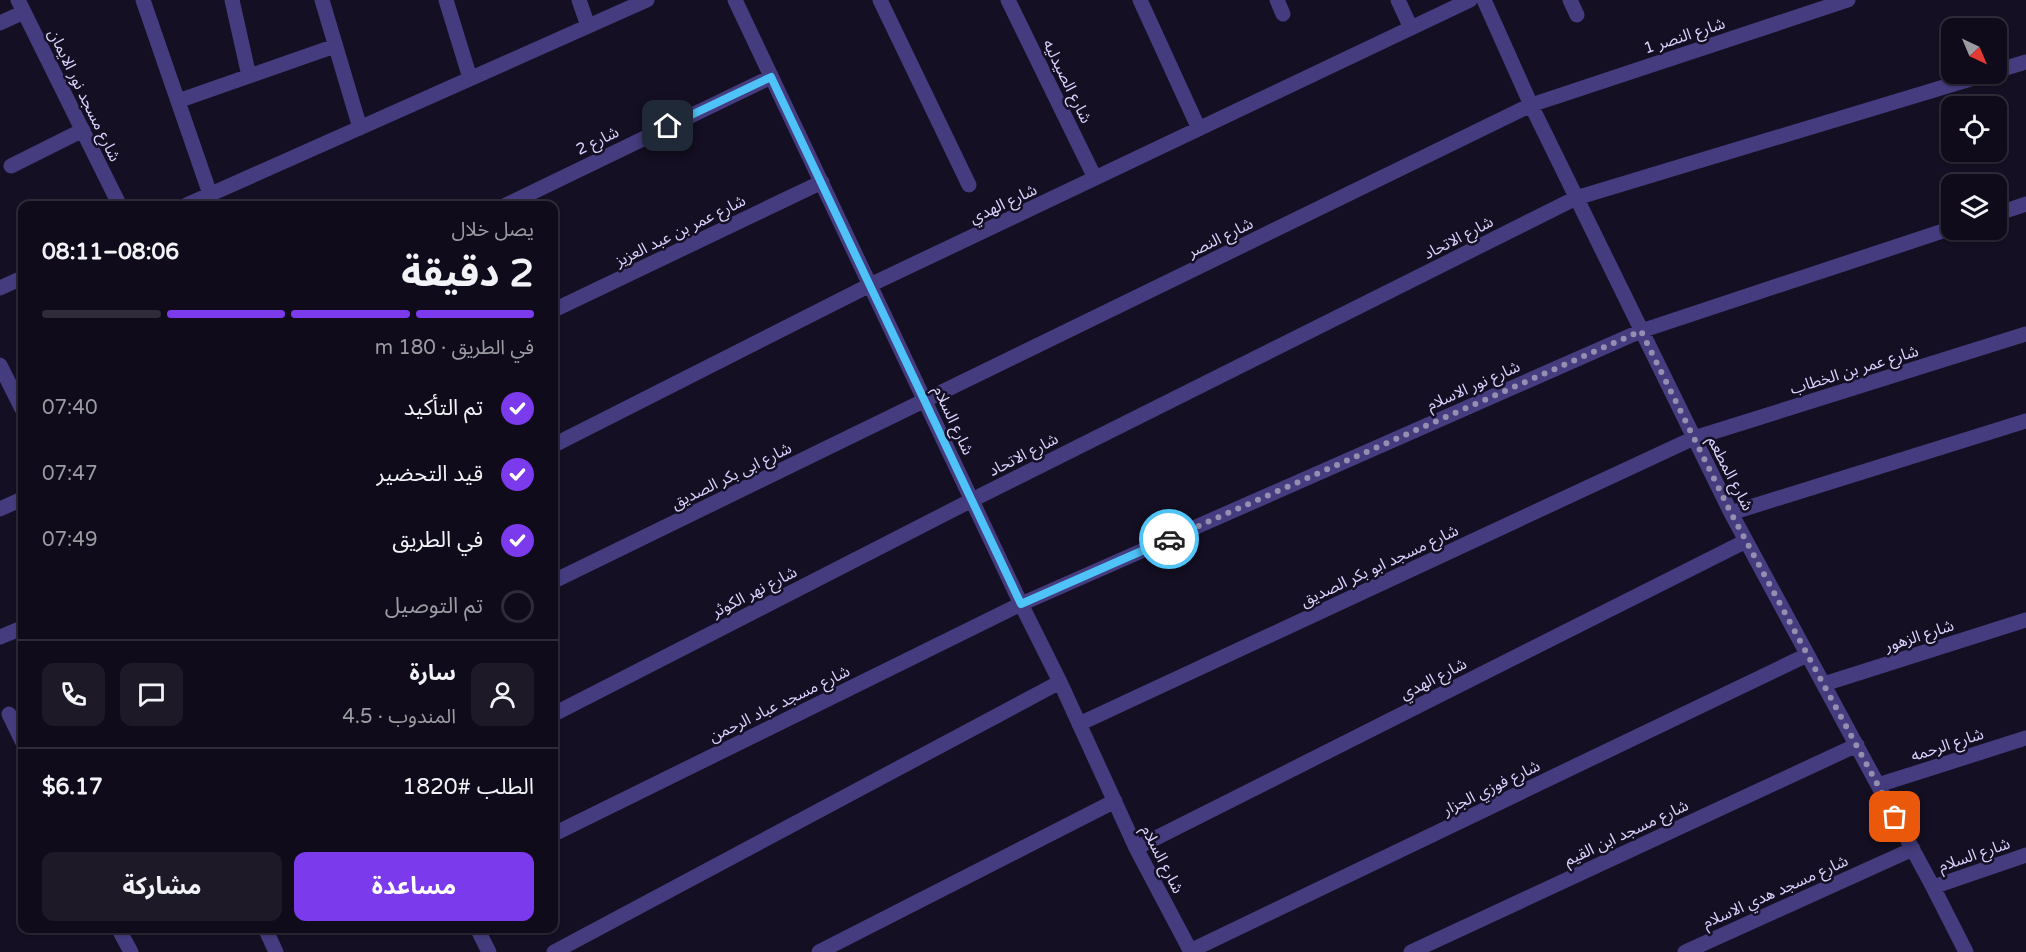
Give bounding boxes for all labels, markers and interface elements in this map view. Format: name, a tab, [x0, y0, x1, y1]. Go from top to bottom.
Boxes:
street label: شارع النصر 1	[1641, 13, 1728, 60]
north arrow	[1941, 18, 2007, 84]
map controls	[1941, 18, 2007, 240]
street label: شارع مسجد نور الايمان	[42, 26, 125, 166]
street label: شارع الصيدليه	[1036, 36, 1096, 128]
button: locate	[1941, 96, 2007, 162]
pin	[642, 100, 693, 151]
icon: home	[651, 109, 684, 142]
street label: شارع 2	[573, 122, 623, 162]
button: layers	[1941, 174, 2007, 240]
street label: شارع الهدي	[967, 180, 1041, 230]
street label: شارع عمر بن عبد العزيز	[611, 191, 750, 273]
street label: شارع الاتحاد	[1420, 212, 1498, 266]
street label: شارع النصر	[1184, 213, 1257, 265]
text: يصل خلال	[452, 218, 534, 242]
text: 08:06–08:11	[42, 239, 179, 265]
text: 2 دقيقة	[401, 250, 534, 297]
text: في الطريق · 180 m	[375, 336, 534, 360]
street label: شارع عمر بن الخطاب	[1788, 341, 1922, 401]
street label: شارع نور الاسلام	[1424, 356, 1524, 417]
street label: شارع السلام	[927, 383, 978, 459]
icon: check	[501, 392, 534, 425]
text: تم التأكيد	[404, 395, 483, 421]
text: 07:40	[42, 396, 97, 420]
street label: شارع الاتحاد	[985, 429, 1063, 483]
street label: شارع المطعم	[1701, 433, 1757, 515]
street label: شارع ابى بكر الصديق	[668, 438, 796, 516]
icon: check	[501, 458, 534, 491]
text: قيد التحضير	[377, 461, 483, 487]
text: 07:47	[42, 462, 97, 486]
courier	[1139, 509, 1199, 569]
street label: شارع مسجد ابو بكر الصديق	[1297, 520, 1463, 613]
icon: car	[1153, 523, 1186, 556]
icon: check	[501, 524, 534, 557]
text: في الطريق	[392, 527, 483, 553]
text: 07:49	[42, 528, 97, 552]
street label: شارع نهر الكوثر	[708, 562, 801, 624]
text: تم التوصيل	[385, 593, 483, 619]
street label: شارع الزهور	[1881, 615, 1957, 659]
street label: شارع الهدي	[1397, 654, 1471, 706]
text: سارة	[410, 660, 456, 686]
street label: شارع مسجد عباد الرحمن	[706, 661, 854, 748]
button: phone	[42, 663, 105, 726]
button: chat	[120, 663, 183, 726]
button: person	[471, 663, 534, 726]
text: المندوب · 4.5	[342, 705, 456, 729]
street label: شارع الرحمه	[1908, 724, 1987, 768]
street label: شارع فوزي الجزار	[1439, 756, 1544, 822]
text: $6.17	[42, 774, 103, 800]
text: الطلب #1820	[402, 774, 534, 800]
pin	[1869, 791, 1920, 842]
street label: شارع مسجد ابن القيم	[1561, 795, 1693, 872]
icon: bag	[1878, 800, 1911, 833]
street label: شارع السلام	[1135, 822, 1188, 898]
street label: شارع السلام	[1936, 833, 2013, 878]
street label: شارع مسجد هدي الاسلام	[1700, 851, 1852, 935]
button: مشاركة	[42, 852, 282, 921]
button: مساعدة	[294, 852, 534, 921]

